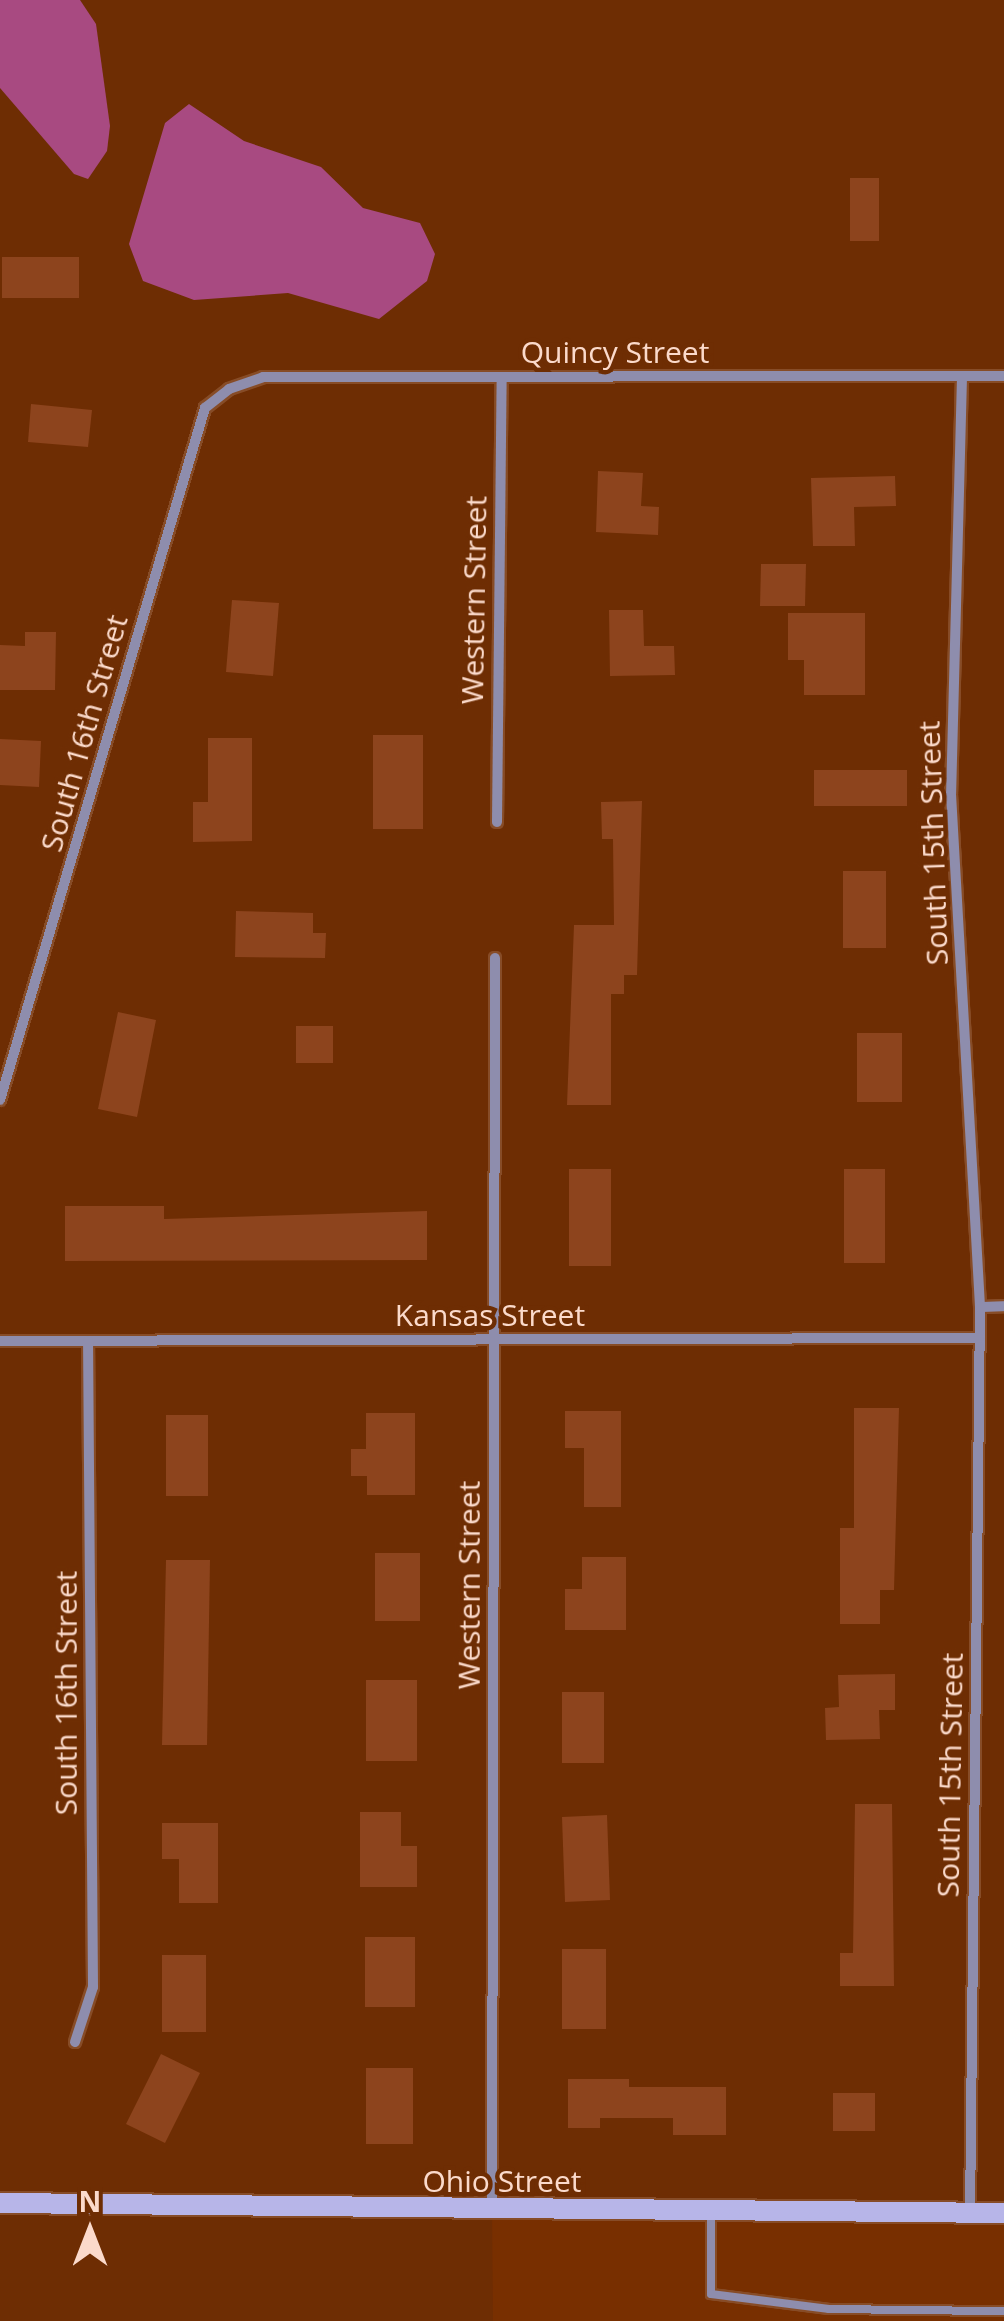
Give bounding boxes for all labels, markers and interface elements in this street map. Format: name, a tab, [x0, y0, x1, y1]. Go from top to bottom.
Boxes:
street label: Quincy Street	[521, 334, 709, 370]
street label: Western Street	[454, 495, 494, 705]
street label: South 16th Street	[33, 610, 135, 856]
street label: South 15th Street	[911, 720, 955, 966]
street label: Kansas Street	[395, 1297, 585, 1333]
street label: Western Street	[451, 1481, 487, 1689]
street label: South 16th Street	[48, 1571, 84, 1815]
street label: South 15th Street	[930, 1652, 970, 1898]
street label: Ohio Street	[423, 2163, 581, 2199]
north arrow	[40, 2181, 140, 2281]
text: N	[79, 2182, 101, 2220]

